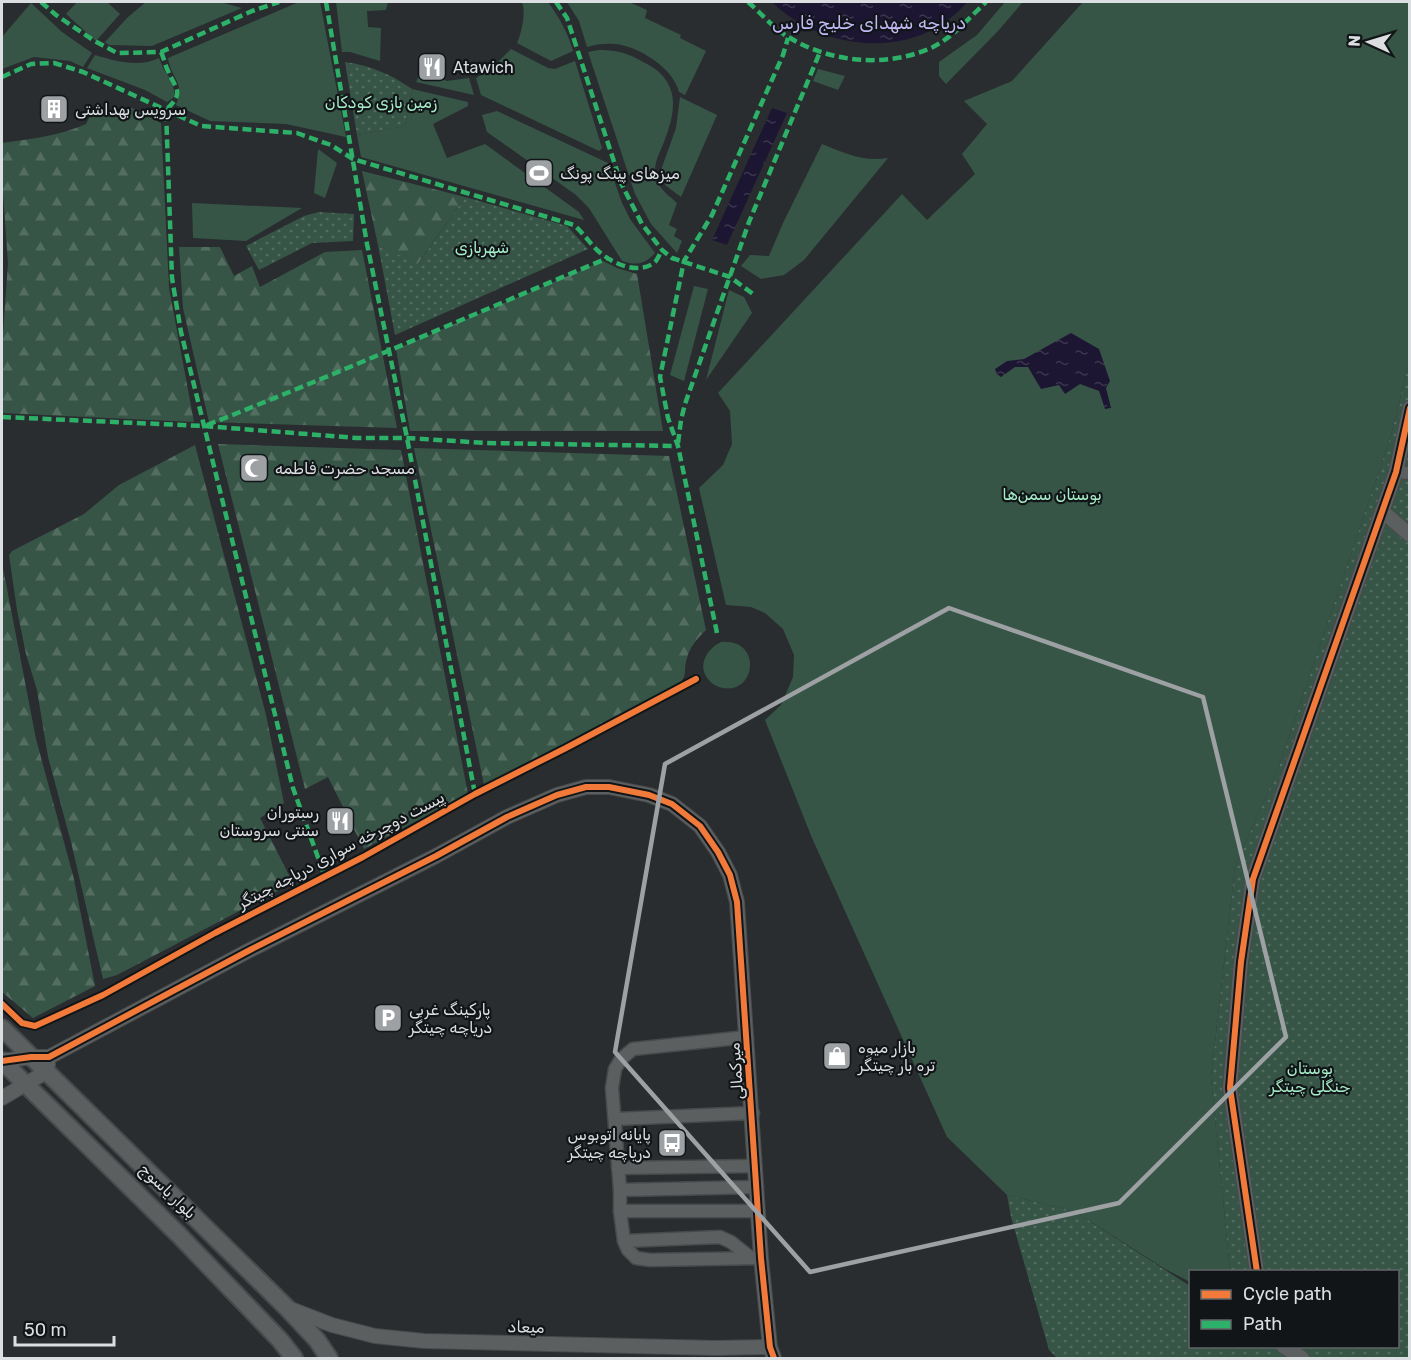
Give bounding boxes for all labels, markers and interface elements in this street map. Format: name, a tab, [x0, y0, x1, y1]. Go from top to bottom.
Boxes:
water label: دریاچه شهدای خلیج فارس	[772, 12, 966, 35]
north arrow	[1339, 12, 1399, 72]
text: N	[1345, 35, 1364, 47]
restaurant icon: Atawich	[416, 51, 448, 83]
place label: Atawich	[453, 58, 514, 77]
building icon: سرویس بهداشتی	[38, 93, 70, 125]
park label: زمین بازی کودکان	[325, 93, 437, 113]
place label: سرویس بهداشتی	[75, 100, 186, 120]
sports icon: میزهای پینگ پونگ	[523, 157, 555, 189]
place label: میزهای پینگ پونگ	[560, 164, 680, 184]
park label: شهربازی	[455, 238, 509, 258]
mosque icon: مسجد حضرت فاطمه	[238, 452, 270, 484]
place label: مسجد حضرت فاطمه	[275, 459, 415, 479]
park label: بوستان سمن‌ها	[1002, 485, 1102, 505]
street label: پیست دوچرخه سواری دریاچه چیتگر	[233, 787, 448, 914]
place label: رستوران سنتی سروستان	[219, 803, 319, 841]
restaurant icon: رستوران سنتی سروستان	[324, 805, 356, 837]
place label: پارکینگ غربی دریاچه چیتگر	[408, 1000, 492, 1038]
parking icon: پارکینگ غربی دریاچه چیتگر	[372, 1002, 404, 1034]
place label: بازار میوه تره بار چیتگر	[857, 1038, 935, 1076]
shop icon: بازار میوه تره بار چیتگر	[821, 1040, 853, 1072]
street label: میرکمالی	[725, 1042, 748, 1100]
park label: بوستان جنگلی چیتگر	[1269, 1059, 1350, 1097]
place label: پایانه اتوبوس دریاچه چیتگر	[567, 1125, 651, 1163]
bus stop icon: پایانه اتوبوس دریاچه چیتگر	[656, 1127, 688, 1159]
street label: بلوار یاسوج	[134, 1159, 200, 1224]
legend	[1189, 1270, 1399, 1348]
text: Cycle path	[1243, 1283, 1332, 1305]
scale bar	[15, 1309, 114, 1347]
text: Path	[1243, 1313, 1282, 1335]
street label: میعاد	[507, 1317, 545, 1337]
text: 50 m	[24, 1319, 67, 1341]

